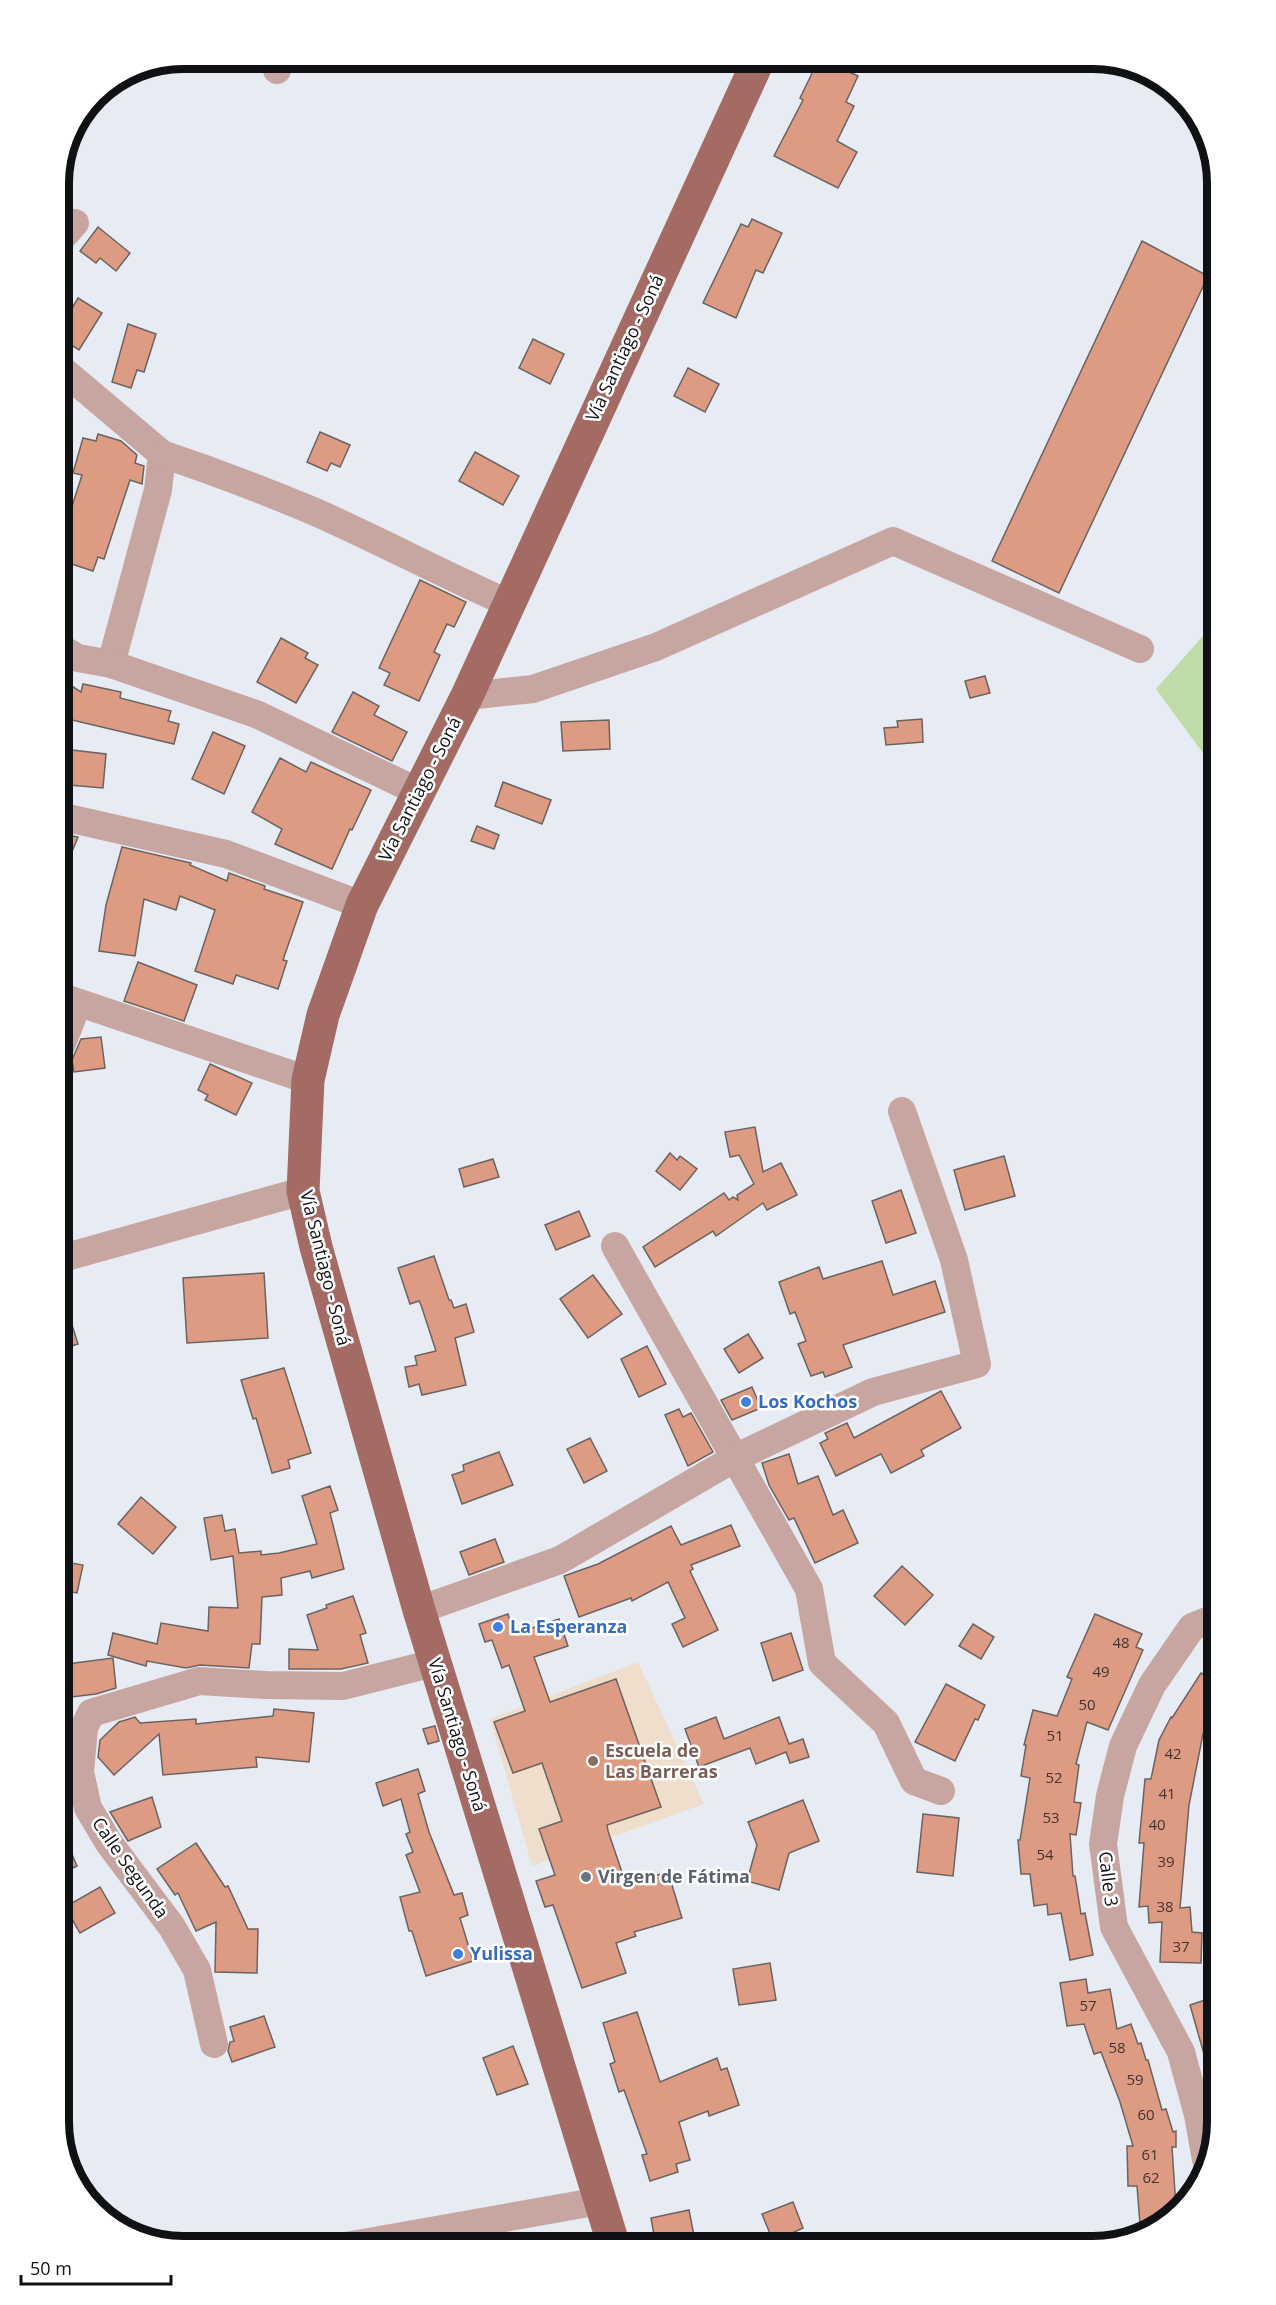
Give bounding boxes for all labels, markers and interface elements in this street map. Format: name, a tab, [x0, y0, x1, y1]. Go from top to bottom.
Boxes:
street label: Vía Santiago - Soná	[580, 270, 669, 425]
street label: Vía Santiago - Soná	[372, 712, 466, 865]
street label: Vía Santiago - Soná	[295, 1188, 357, 1348]
place label: Los Kochos	[758, 1389, 857, 1413]
marker: Los Kochos	[739, 1395, 753, 1409]
place label: La Esperanza	[510, 1614, 627, 1638]
marker: La Esperanza	[491, 1620, 505, 1634]
house number: 48	[1112, 1632, 1130, 1652]
street label: Vía Santiago - Soná	[423, 1655, 493, 1814]
house number: 49	[1092, 1661, 1110, 1681]
house number: 50	[1078, 1694, 1096, 1714]
house number: 51	[1046, 1725, 1064, 1745]
place label: Escuela de Las Barreras	[605, 1738, 718, 1783]
house number: 42	[1164, 1743, 1182, 1763]
marker: Escuela de Las Barreras	[586, 1754, 600, 1768]
house number: 52	[1045, 1767, 1063, 1787]
house number: 41	[1158, 1783, 1176, 1803]
house number: 53	[1042, 1807, 1060, 1827]
street label: Calle Segunda	[87, 1812, 175, 1923]
house number: 40	[1148, 1814, 1166, 1834]
house number: 54	[1036, 1844, 1054, 1864]
street label: Calle 3	[1094, 1850, 1124, 1908]
house number: 39	[1157, 1851, 1175, 1871]
place label: Virgen de Fátima	[598, 1864, 750, 1888]
marker: Virgen de Fátima	[579, 1870, 593, 1884]
house number: 38	[1156, 1896, 1174, 1916]
house number: 37	[1172, 1936, 1190, 1956]
place label: Yulissa	[470, 1941, 533, 1965]
marker: Yulissa	[451, 1947, 465, 1961]
house number: 57	[1079, 1995, 1097, 2015]
house number: 58	[1108, 2037, 1126, 2057]
house number: 59	[1126, 2069, 1144, 2089]
house number: 60	[1137, 2104, 1155, 2124]
house number: 61	[1141, 2144, 1159, 2164]
house number: 62	[1142, 2167, 1160, 2187]
scale bar	[21, 2248, 171, 2286]
text: 50 m	[30, 2256, 72, 2280]

